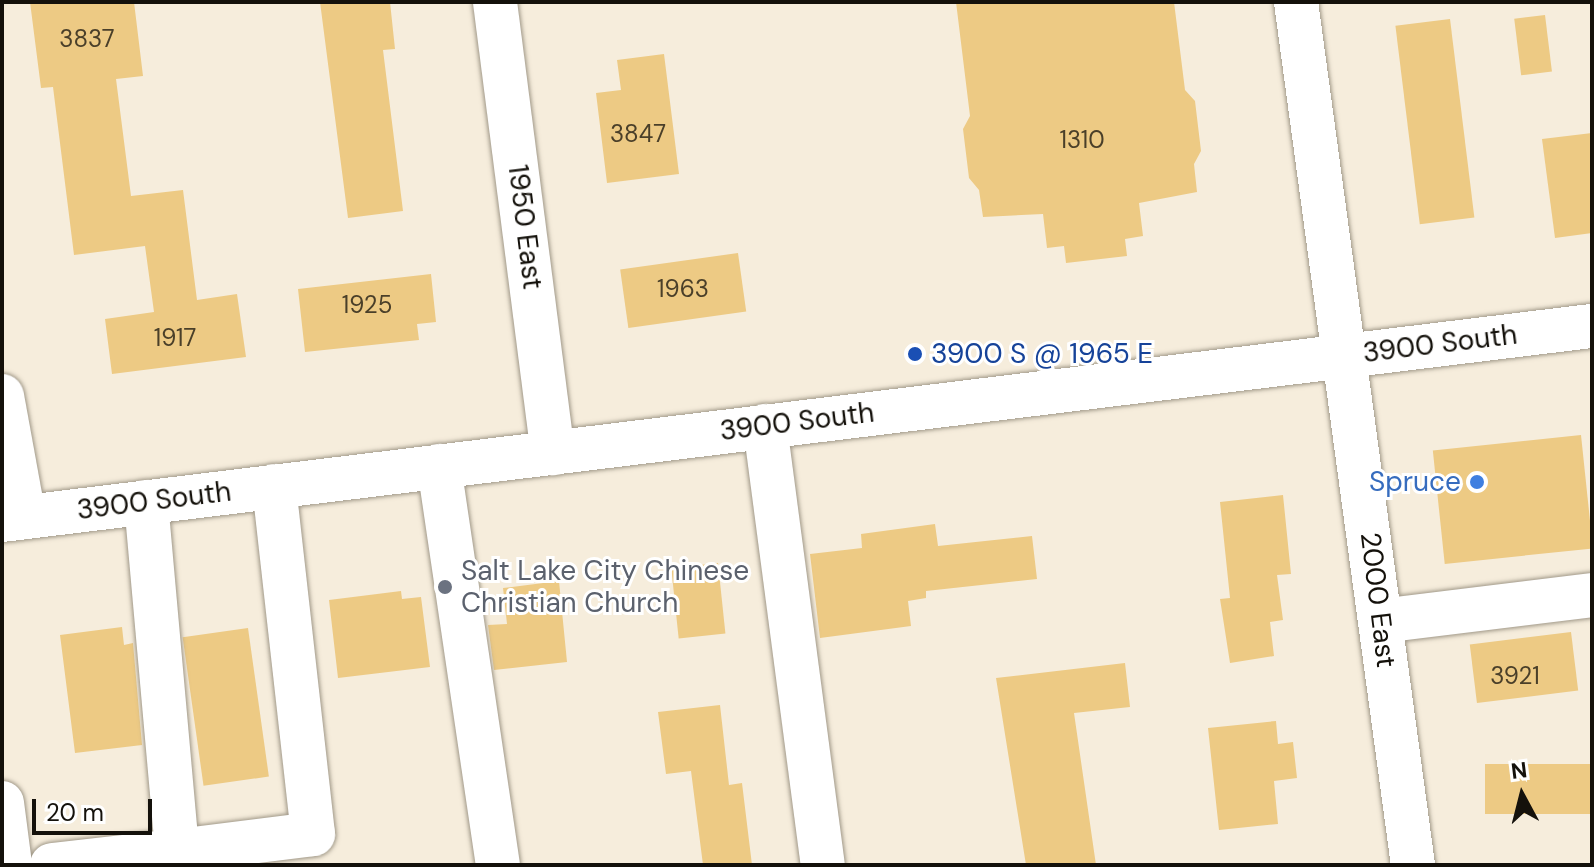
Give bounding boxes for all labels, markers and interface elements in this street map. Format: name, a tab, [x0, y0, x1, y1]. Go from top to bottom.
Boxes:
house number: 3837	[59, 25, 115, 53]
house number: 3847	[610, 120, 666, 148]
house number: 1310	[1059, 126, 1105, 154]
street label: 1950 East	[501, 163, 549, 291]
house number: 1963	[657, 275, 709, 303]
house number: 1925	[342, 291, 392, 319]
street label: 3900 South	[1361, 318, 1519, 370]
house number: 1917	[154, 324, 196, 352]
place label: 3900 S @ 1965 E	[931, 337, 1153, 371]
marker: 3900 S @ 1965 E	[906, 345, 924, 363]
street label: 3900 South	[718, 396, 876, 448]
place label: Spruce	[1369, 465, 1461, 499]
marker: Spruce	[1468, 473, 1486, 491]
street label: 3900 South	[75, 475, 233, 527]
street label: 2000 East	[1353, 530, 1403, 670]
place label: Salt Lake City Chinese Christian Church	[461, 554, 749, 620]
marker: Salt Lake City Chinese Christian Church	[436, 578, 454, 596]
house number: 3921	[1490, 662, 1540, 690]
north arrow	[1482, 755, 1562, 835]
text: N	[1509, 755, 1529, 786]
scale bar	[36, 783, 156, 833]
text: 20 m	[46, 797, 104, 828]

